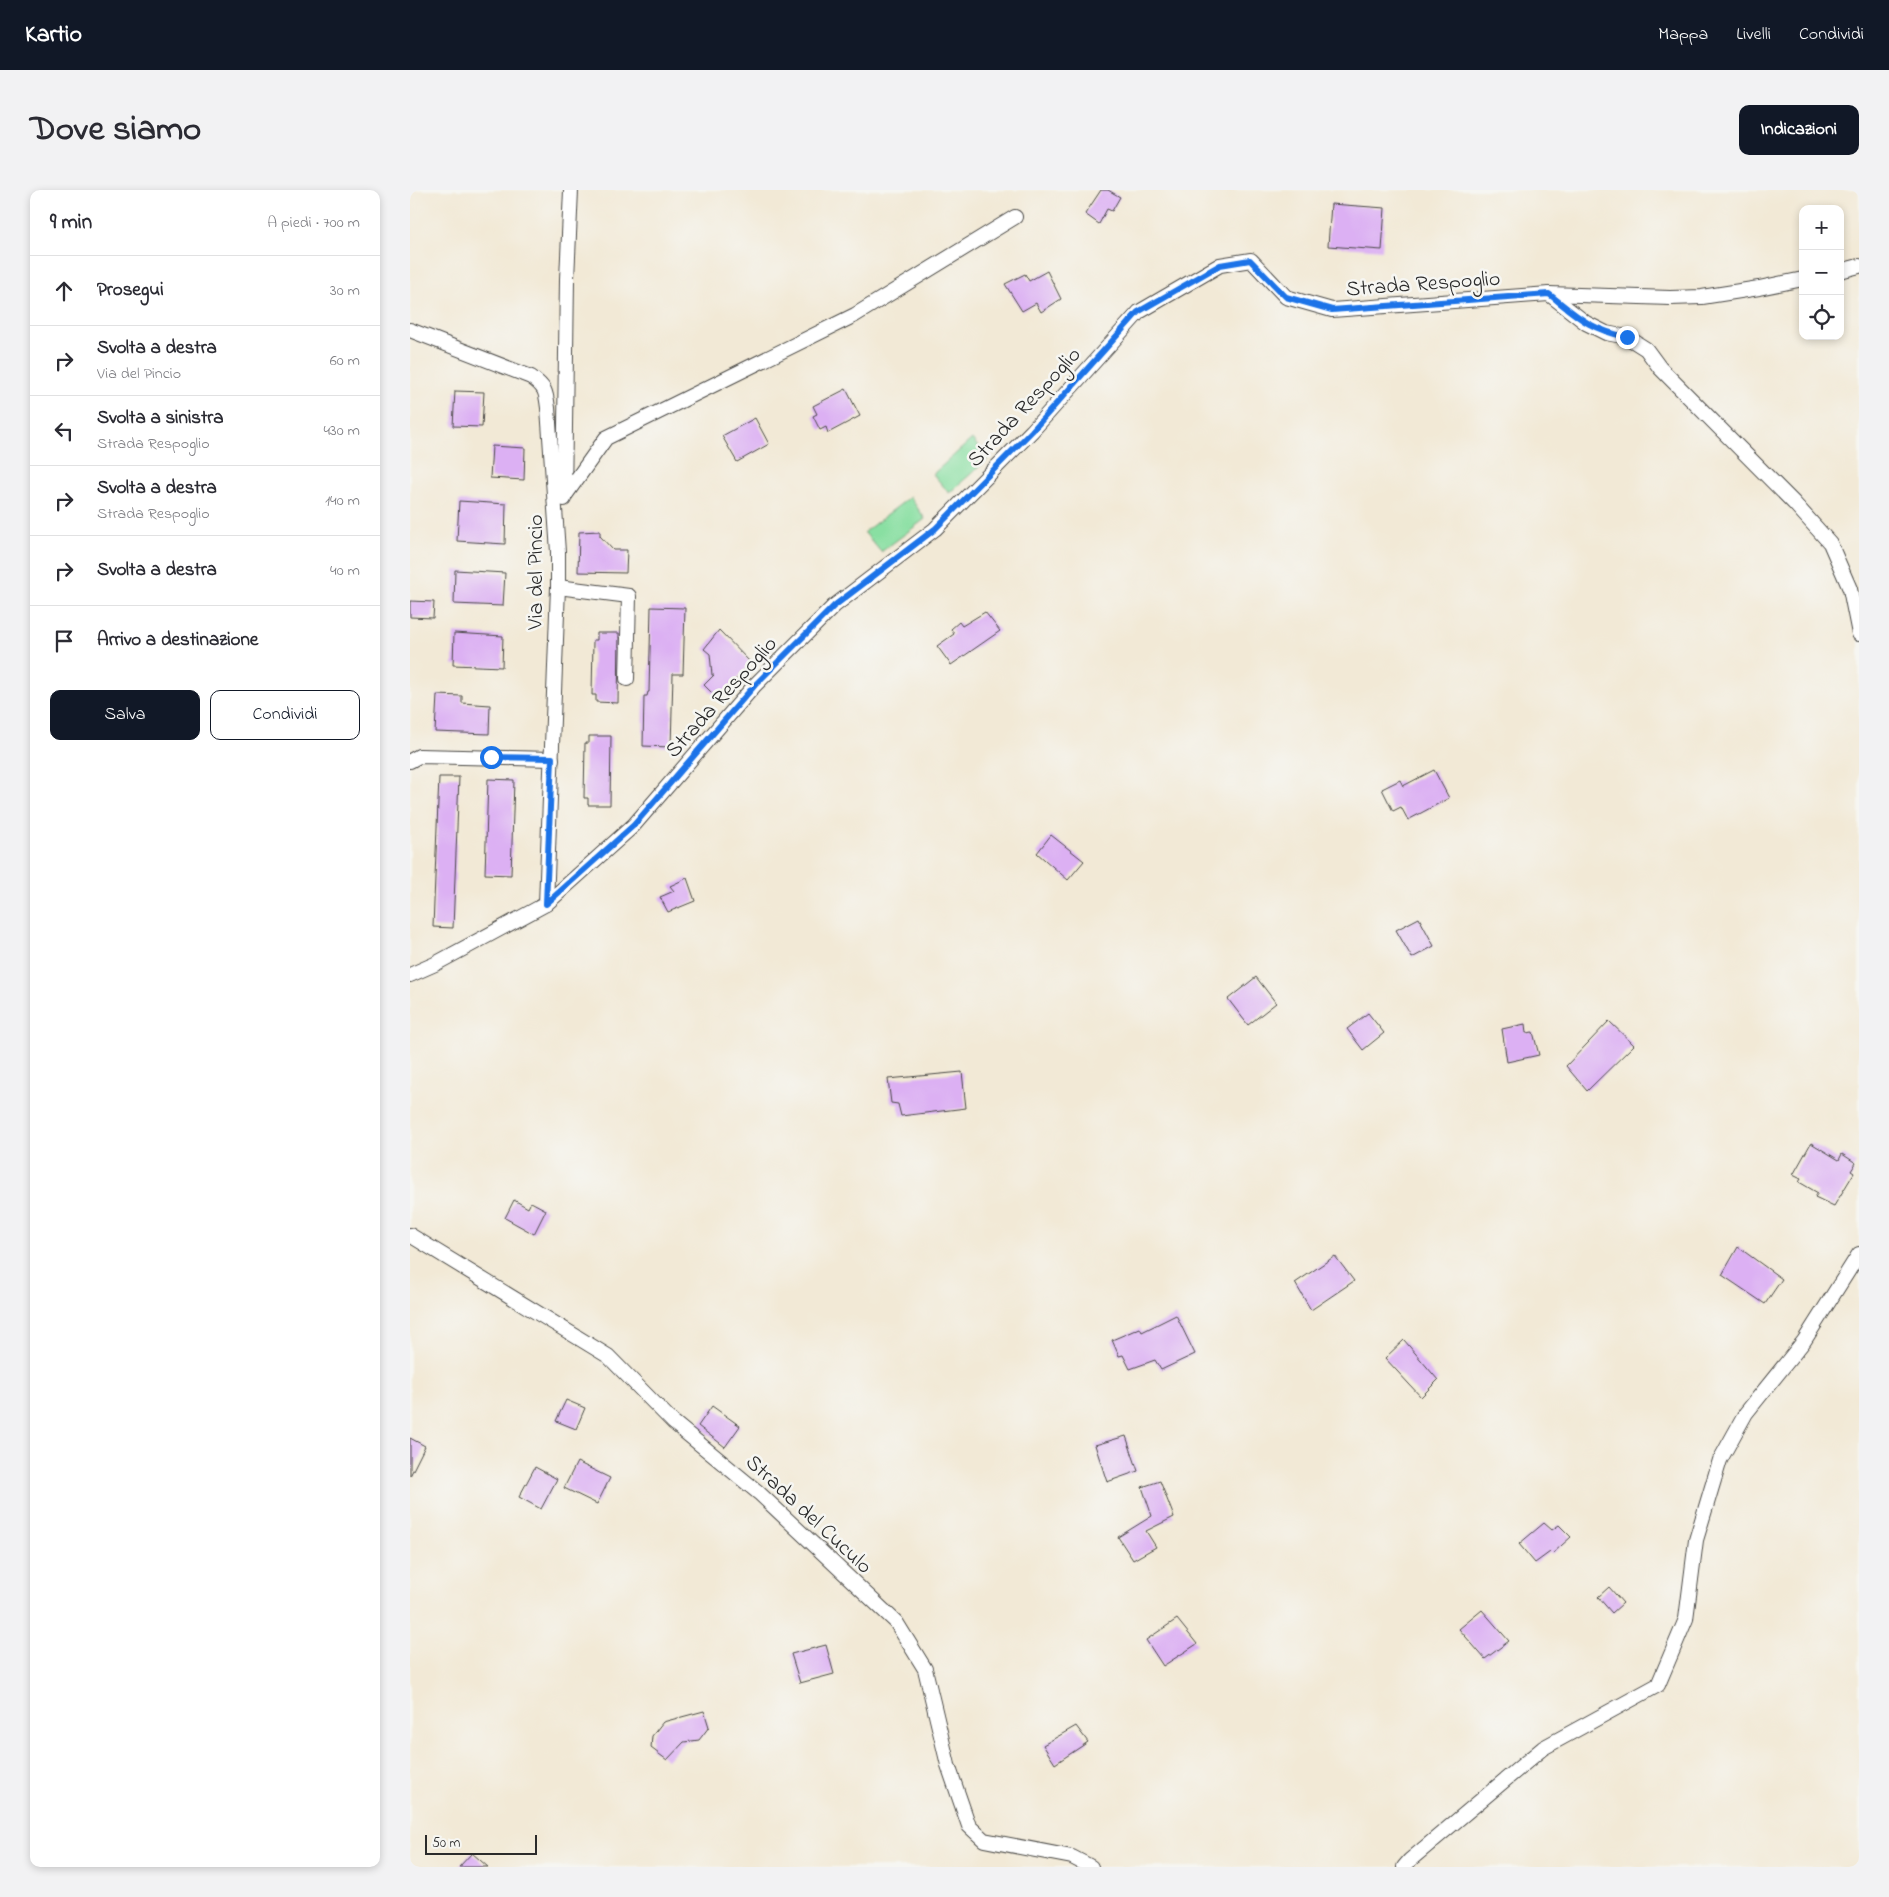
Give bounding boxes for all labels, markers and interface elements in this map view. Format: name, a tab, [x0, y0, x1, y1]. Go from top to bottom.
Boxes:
text: Kartio	[25, 18, 82, 53]
text: Mappa	[1658, 22, 1708, 48]
text: Livelli	[1736, 22, 1771, 48]
text: Condividi	[1799, 22, 1864, 48]
text: Dove siamo	[30, 105, 201, 156]
button: Indicazioni	[1739, 105, 1859, 155]
map controls	[1799, 205, 1844, 340]
button: +	[1799, 205, 1844, 250]
text: 9 min	[50, 208, 92, 238]
text: A piedi · 700 m	[267, 211, 360, 235]
button: −	[1799, 250, 1844, 295]
street label: Strada Respoglio	[1345, 264, 1502, 307]
icon: ahead	[50, 277, 78, 305]
text: Prosegui	[97, 277, 164, 304]
text: 30 m	[330, 279, 360, 303]
button: locate	[1799, 295, 1844, 340]
route end	[1616, 326, 1639, 349]
text: Svolta a destra	[97, 335, 217, 362]
street label: Strada Respoglio	[961, 341, 1090, 476]
icon: right	[50, 347, 78, 375]
text: 60 m	[330, 349, 360, 373]
text: Via del Pincio	[97, 362, 181, 386]
text: Svolta a sinistra	[97, 405, 224, 432]
icon: left	[50, 417, 78, 445]
text: 430 m	[323, 419, 360, 443]
text: Strada Respoglio	[97, 432, 210, 456]
text: Svolta a destra	[97, 475, 217, 502]
icon: right	[50, 487, 78, 515]
text: 140 m	[325, 489, 360, 513]
text: Strada Respoglio	[97, 502, 210, 526]
street label: Via del Pincio	[521, 514, 553, 631]
icon: right	[50, 557, 78, 585]
text: Svolta a destra	[97, 557, 217, 584]
text: 40 m	[330, 559, 360, 583]
icon: arrive	[50, 627, 78, 655]
text: Arrivo a destinazione	[97, 627, 258, 654]
street label: Strada Respoglio	[659, 630, 787, 767]
button: Salva	[50, 690, 200, 740]
button: Condividi	[210, 690, 360, 740]
route start	[480, 746, 503, 769]
street label: Strada del Cuculo	[737, 1448, 879, 1583]
scale bar	[425, 1832, 538, 1855]
text: 50 m	[432, 1833, 460, 1854]

